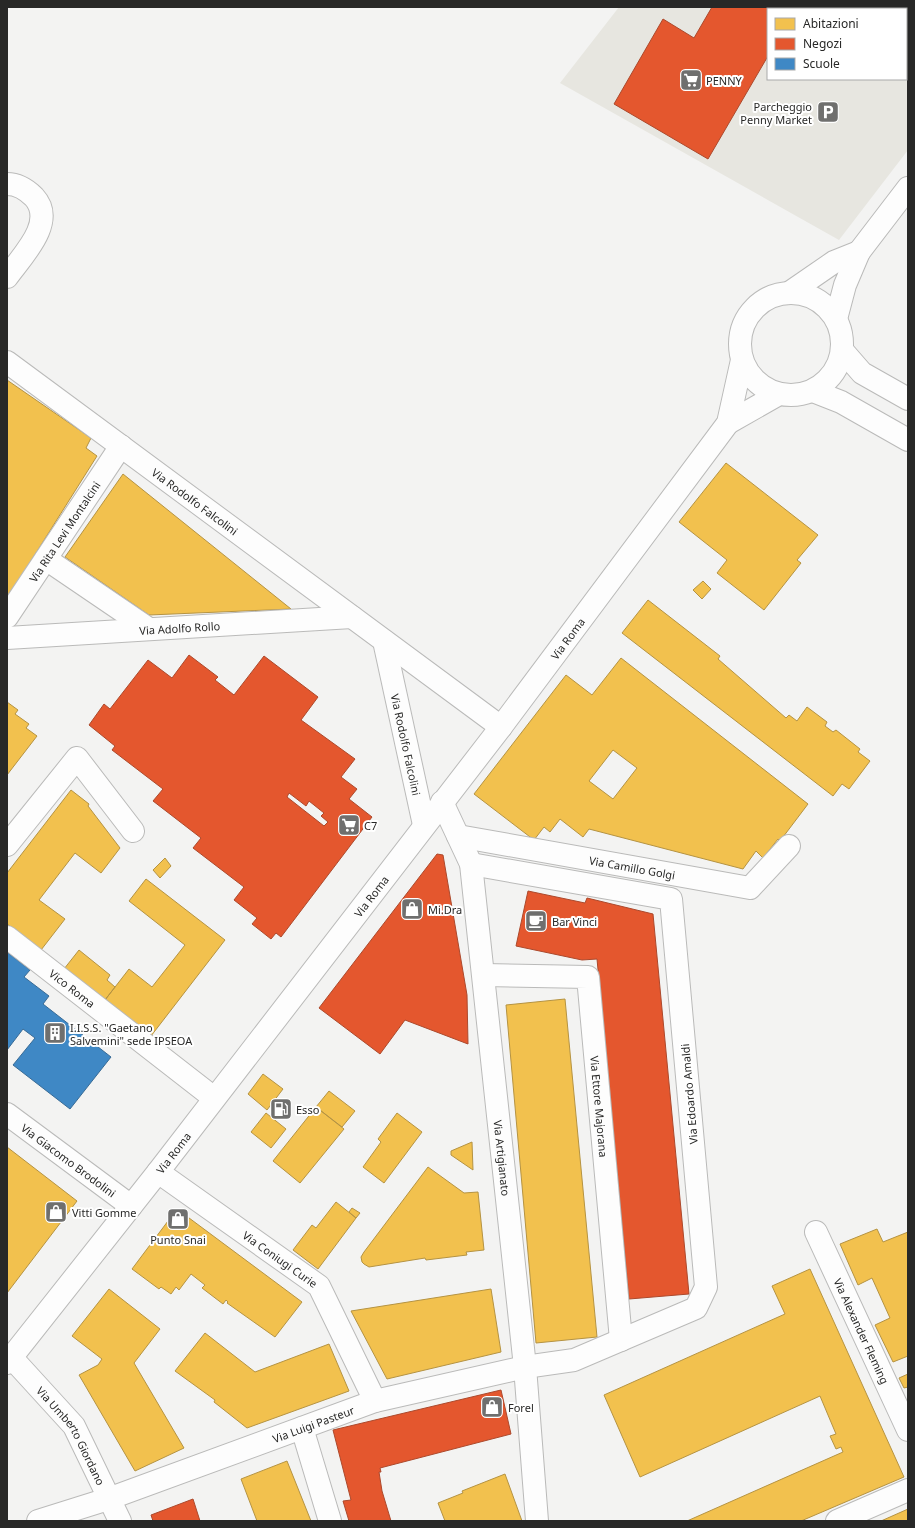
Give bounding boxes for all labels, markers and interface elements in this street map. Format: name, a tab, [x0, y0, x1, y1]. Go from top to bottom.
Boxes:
legend	[767, 8, 907, 80]
text: Abitazioni	[803, 15, 859, 32]
text: Negozi	[803, 35, 842, 52]
text: Scuole	[803, 55, 840, 72]
supermarket icon: PENNY	[678, 67, 704, 93]
place label: PENNY	[706, 73, 742, 88]
place label: Parcheggio Penny Market	[740, 99, 812, 127]
parking icon: Parcheggio Penny Market	[815, 99, 841, 125]
street label: Via Rodolfo Falcolini	[149, 464, 241, 538]
street label: Via Rita Levi Montalcini	[25, 478, 103, 585]
street label: Via Roma	[547, 614, 588, 662]
street label: Via Adolfo Rollo	[139, 618, 221, 637]
street label: Via Rodolfo Falcolini	[388, 692, 425, 797]
supermarket icon: C7	[336, 812, 362, 838]
place label: C7	[364, 818, 377, 833]
street label: Via Camillo Golgi	[588, 852, 676, 882]
street label: Via Roma	[350, 872, 392, 920]
shop icon: Mi.Dra	[399, 896, 425, 922]
place label: Mi.Dra	[428, 902, 462, 917]
cafe icon: Bar Vinci	[523, 908, 549, 934]
place label: Bar Vinci	[552, 914, 597, 929]
street label: Vico Roma	[47, 965, 99, 1011]
building icon: I.I.S.S. "Gaetano Salvemini" sede IPSEOA	[42, 1020, 68, 1046]
place label: I.I.S.S. "Gaetano Salvemini" sede IPSEOA	[70, 1020, 193, 1048]
street label: Via Edoardo Amaldi	[677, 1043, 701, 1145]
street label: Via Ettore Majorana	[588, 1055, 612, 1158]
fuel station icon: Esso	[268, 1096, 294, 1122]
place label: Esso	[296, 1102, 320, 1117]
street label: Via Artigianato	[491, 1119, 514, 1197]
street label: Via Giacomo Brodolini	[19, 1120, 119, 1200]
street label: Via Roma	[152, 1129, 194, 1176]
shop icon: Vitti Gomme	[43, 1199, 69, 1225]
place label: Vitti Gomme	[72, 1205, 137, 1220]
shop icon: Punto Snai	[165, 1206, 191, 1232]
street label: Via Coniugi Curie	[240, 1227, 321, 1290]
place label: Punto Snai	[150, 1232, 206, 1247]
street label: Via Alexander Fleming	[831, 1276, 893, 1386]
street label: Via Umberto Giordano	[34, 1383, 109, 1488]
shop icon: Forel	[479, 1394, 505, 1420]
place label: Forel	[508, 1400, 534, 1415]
street label: Via Luigi Pasteur	[270, 1402, 357, 1446]

